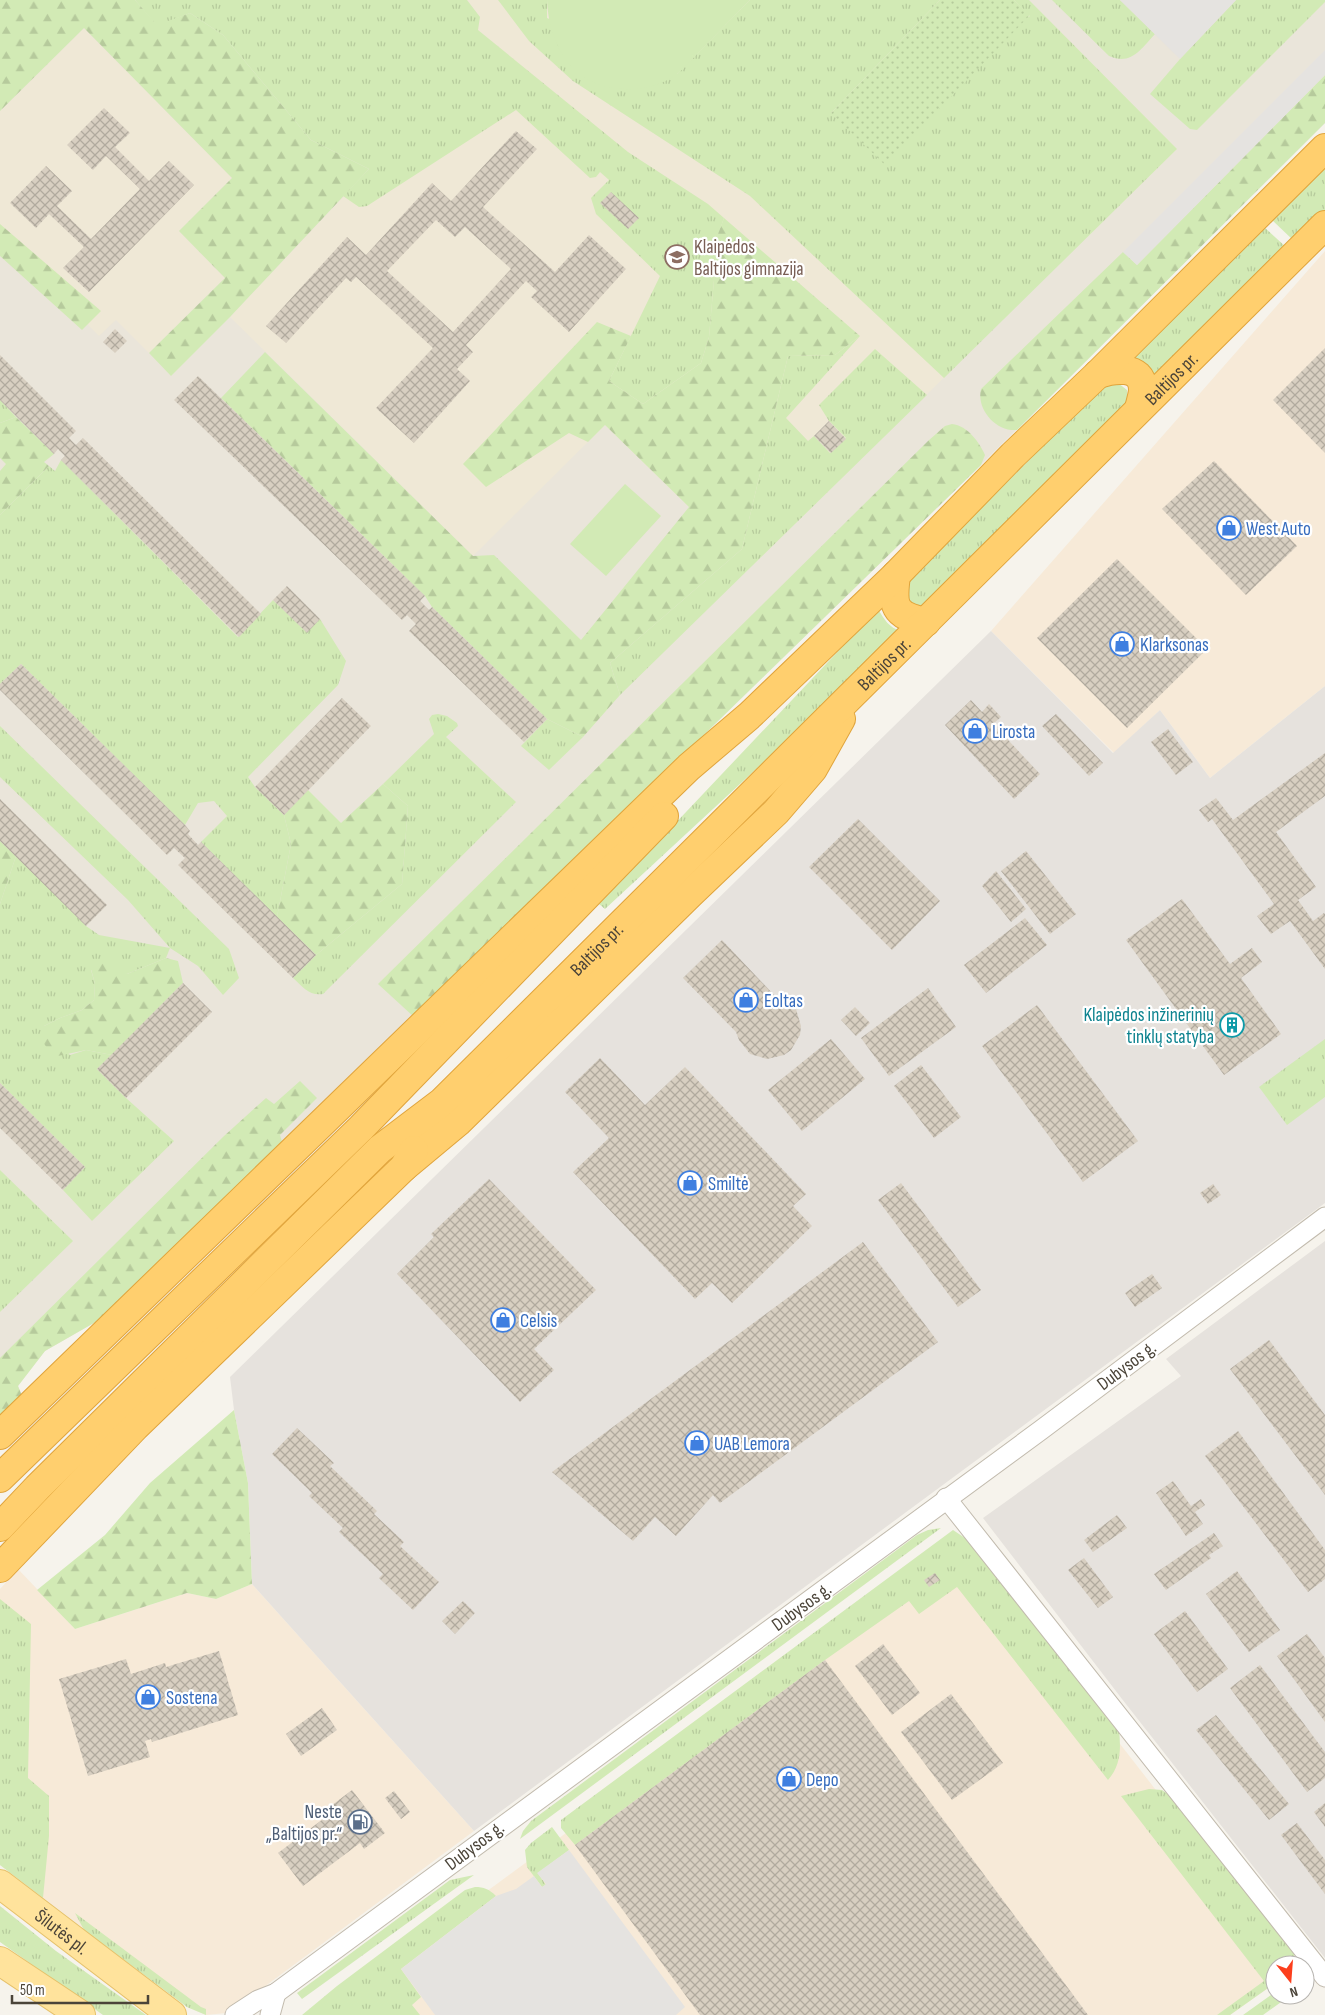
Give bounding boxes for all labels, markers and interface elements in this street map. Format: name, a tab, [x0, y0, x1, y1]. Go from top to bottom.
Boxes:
place label: Klaipėdos Baltijos gimnazija	[694, 236, 804, 281]
school or university icon: Klaipėdos Baltijos gimnazija	[664, 244, 690, 270]
street label: Baltijos pr.	[1140, 348, 1203, 411]
shop icon: West Auto	[1216, 515, 1242, 541]
place label: West Auto	[1246, 518, 1311, 541]
shop icon: Klarksonas	[1109, 631, 1135, 657]
street label: Baltijos pr.	[853, 633, 916, 696]
place label: Klarksonas	[1140, 634, 1209, 657]
shop icon: Lirosta	[962, 718, 988, 744]
place label: Lirosta	[992, 721, 1035, 744]
street label: Baltijos pr.	[566, 919, 629, 981]
shop icon: Eoltas	[733, 987, 759, 1013]
place label: Eoltas	[764, 990, 803, 1013]
place label: Klaipėdos inžinerinių tinklų statyba	[1083, 1004, 1214, 1049]
building icon: Klaipėdos inžinerinių tinklų statyba	[1219, 1012, 1245, 1038]
shop icon: Smiltė	[677, 1170, 703, 1196]
place label: Smiltė	[708, 1173, 749, 1196]
shop icon: Celsis	[490, 1307, 516, 1333]
place label: Celsis	[520, 1310, 558, 1333]
street label: Dubysos g.	[1093, 1337, 1161, 1396]
shop icon: UAB Lemora	[684, 1430, 710, 1456]
place label: UAB Lemora	[714, 1433, 790, 1456]
street label: Dubysos g.	[768, 1578, 836, 1637]
shop icon: Sostena	[135, 1684, 161, 1710]
place label: Sostena	[166, 1687, 218, 1710]
shop icon: Depo	[776, 1766, 802, 1792]
place label: Depo	[806, 1769, 839, 1792]
place label: Neste „Baltijos pr.“	[266, 1801, 342, 1846]
fuel station icon: Neste „Baltijos pr.“	[347, 1809, 373, 1835]
street label: Dubysos g.	[441, 1817, 509, 1876]
street label: Šilutės pl.	[30, 1905, 93, 1960]
north arrow	[1265, 1955, 1315, 2005]
scale bar	[12, 1972, 149, 2004]
text: 50 m	[20, 1981, 45, 2000]
text: N	[1288, 1983, 1300, 2001]

